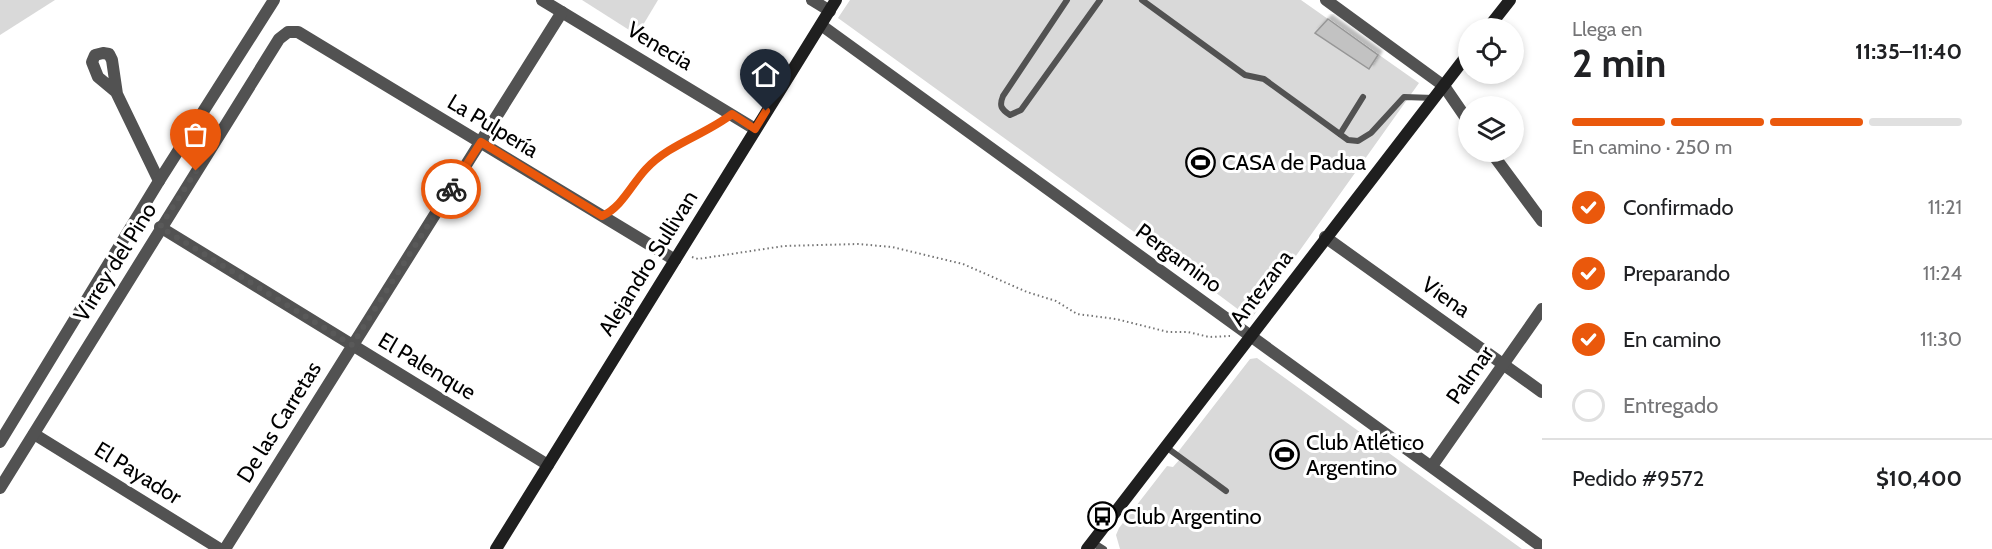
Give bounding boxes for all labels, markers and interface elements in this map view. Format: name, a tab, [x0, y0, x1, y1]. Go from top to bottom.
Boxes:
street label: Venecia	[622, 16, 698, 76]
text: Llega en	[1572, 17, 1642, 41]
map controls	[1458, 18, 1524, 162]
button: locate	[1458, 18, 1524, 84]
text: 11:35–11:40	[1855, 38, 1962, 65]
text: 2 min	[1572, 39, 1666, 87]
pin	[740, 49, 791, 111]
icon: home	[749, 58, 782, 91]
street label: La Pulpería	[443, 88, 544, 164]
button: layers	[1458, 96, 1524, 162]
pin	[170, 109, 221, 171]
icon: bag	[179, 118, 212, 151]
text: En camino · 250 m	[1572, 135, 1732, 159]
sports icon: CASA de Padua	[1185, 146, 1217, 178]
place label: CASA de Padua	[1222, 149, 1366, 176]
courier	[421, 159, 481, 219]
icon: bike	[435, 173, 468, 206]
street label: Alejandro Sullivan	[593, 185, 703, 341]
icon: check	[1572, 191, 1605, 224]
text: Confirmado	[1623, 194, 1734, 221]
text: 11:21	[1928, 195, 1962, 219]
street label: Virrey del Pino	[68, 198, 162, 326]
street label: Pergamino	[1131, 218, 1227, 298]
street label: Antezana	[1224, 244, 1299, 331]
icon: check	[1572, 257, 1605, 290]
text: Preparando	[1623, 260, 1730, 287]
text: 11:24	[1923, 261, 1962, 285]
street label: Viena	[1416, 271, 1476, 324]
icon: check	[1572, 323, 1605, 356]
street label: El Palenque	[373, 326, 481, 406]
text: En camino	[1623, 326, 1721, 353]
text: 11:30	[1920, 327, 1962, 351]
street label: Palmar	[1440, 341, 1500, 409]
street label: De las Carretas	[231, 356, 327, 488]
text: Entregado	[1623, 392, 1718, 419]
place label: Club Atlético Argentino	[1306, 429, 1424, 481]
street label: El Payador	[89, 436, 187, 510]
sports icon: Club Atlético Argentino	[1269, 439, 1301, 471]
text: Pedido #9572	[1572, 465, 1704, 492]
text: $10,400	[1876, 465, 1962, 492]
bus stop icon: Club Argentino	[1086, 500, 1118, 532]
place label: Club Argentino	[1123, 503, 1262, 530]

